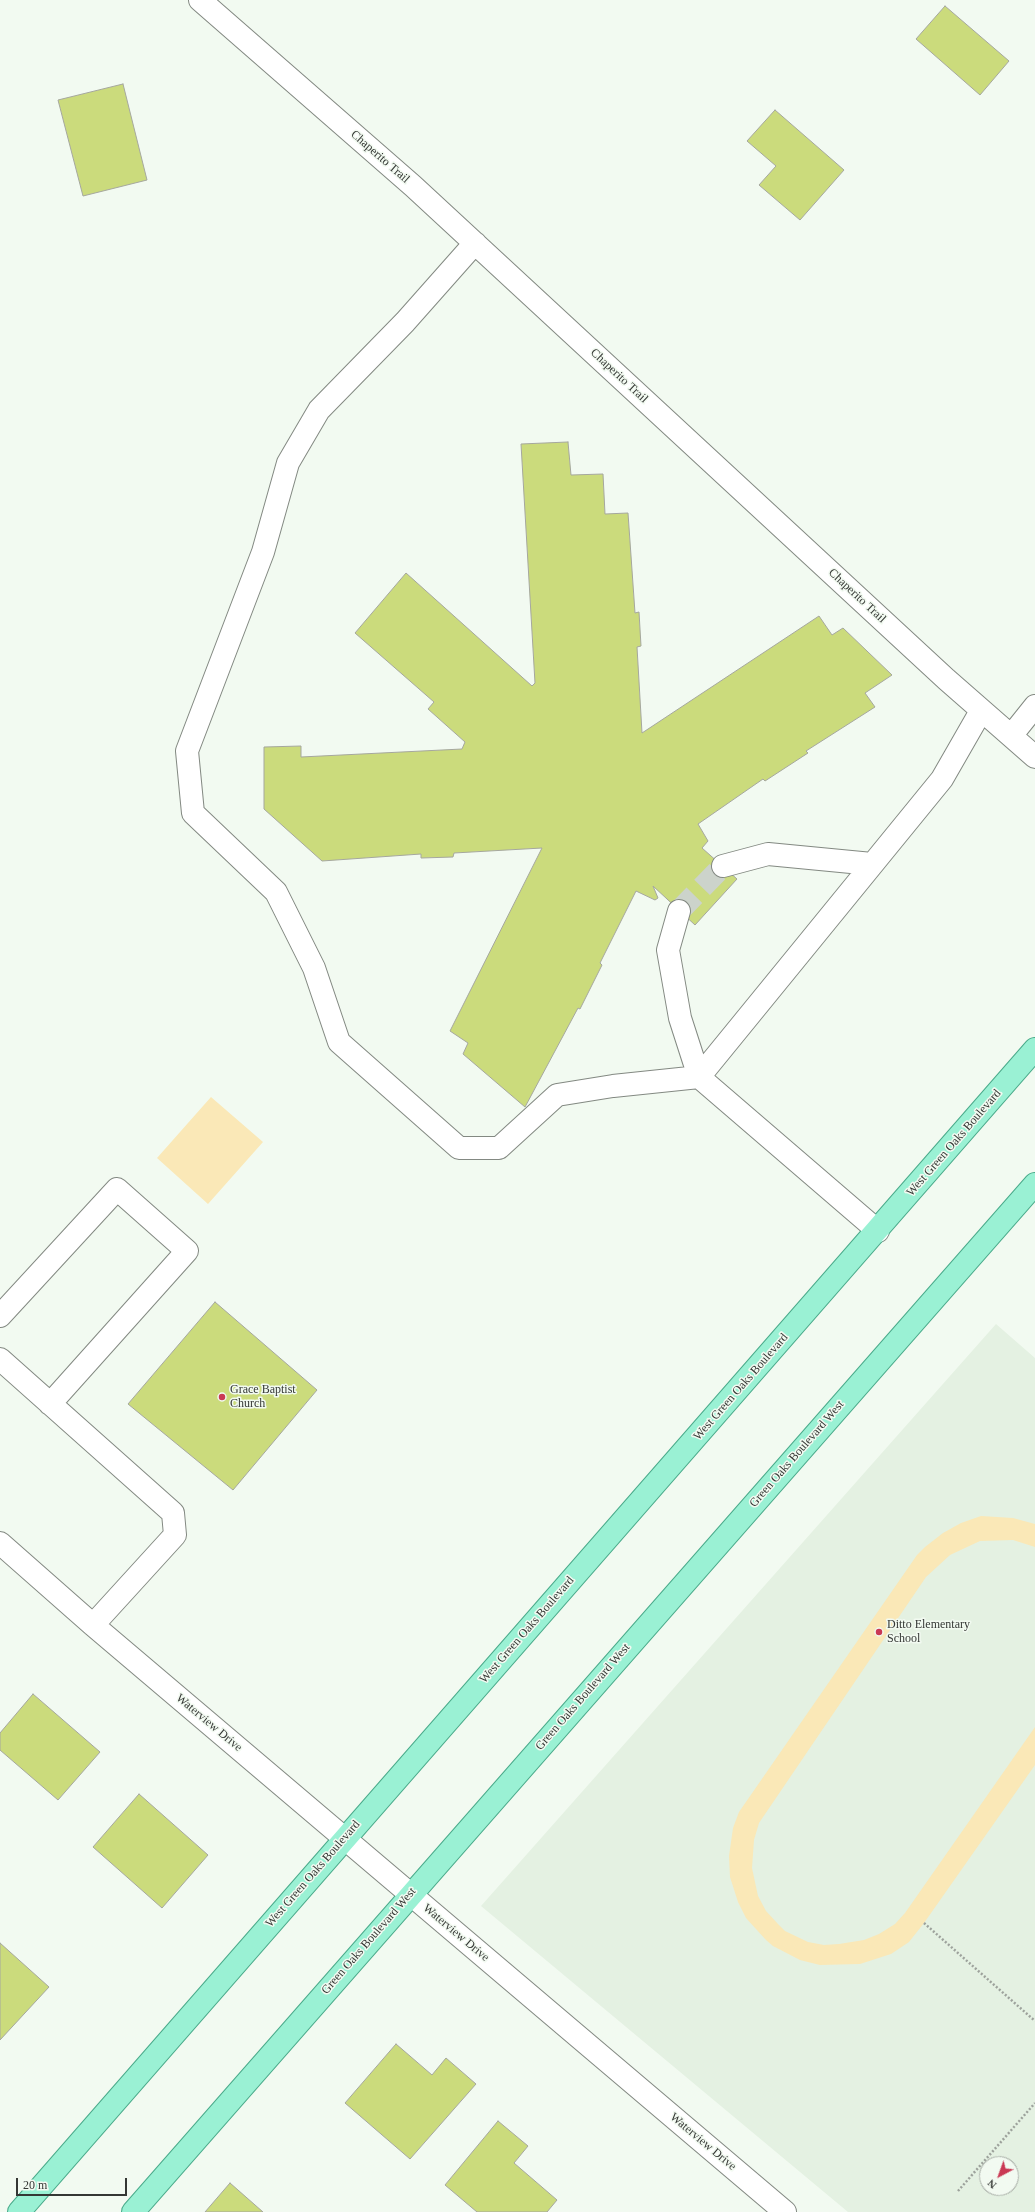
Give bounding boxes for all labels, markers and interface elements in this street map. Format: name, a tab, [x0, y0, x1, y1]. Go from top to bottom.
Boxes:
street label: Chaperito Trail	[348, 128, 412, 186]
street label: Chaperito Trail	[587, 346, 651, 406]
street label: Chaperito Trail	[825, 566, 889, 626]
street label: West Green Oaks Boulevard	[904, 1087, 1004, 1199]
street label: West Green Oaks Boulevard	[691, 1331, 791, 1443]
place label: Grace Baptist Church	[230, 1383, 296, 1411]
marker: Grace Baptist Church	[217, 1392, 227, 1402]
street label: Green Oaks Boulevard West	[747, 1398, 847, 1510]
street label: West Green Oaks Boulevard	[477, 1574, 577, 1686]
place label: Ditto Elementary School	[887, 1618, 970, 1646]
marker: Ditto Elementary School	[874, 1627, 884, 1637]
street label: Green Oaks Boulevard West	[533, 1641, 633, 1753]
street label: Waterview Drive	[173, 1691, 245, 1755]
street label: West Green Oaks Boulevard	[263, 1818, 363, 1930]
street label: Green Oaks Boulevard West	[319, 1885, 419, 1997]
street label: Waterview Drive	[420, 1901, 492, 1965]
street label: Waterview Drive	[667, 2110, 739, 2174]
north arrow	[979, 2156, 1019, 2196]
scale bar	[18, 2170, 129, 2196]
text: N	[985, 2177, 999, 2191]
text: 20 m	[23, 2178, 47, 2192]

